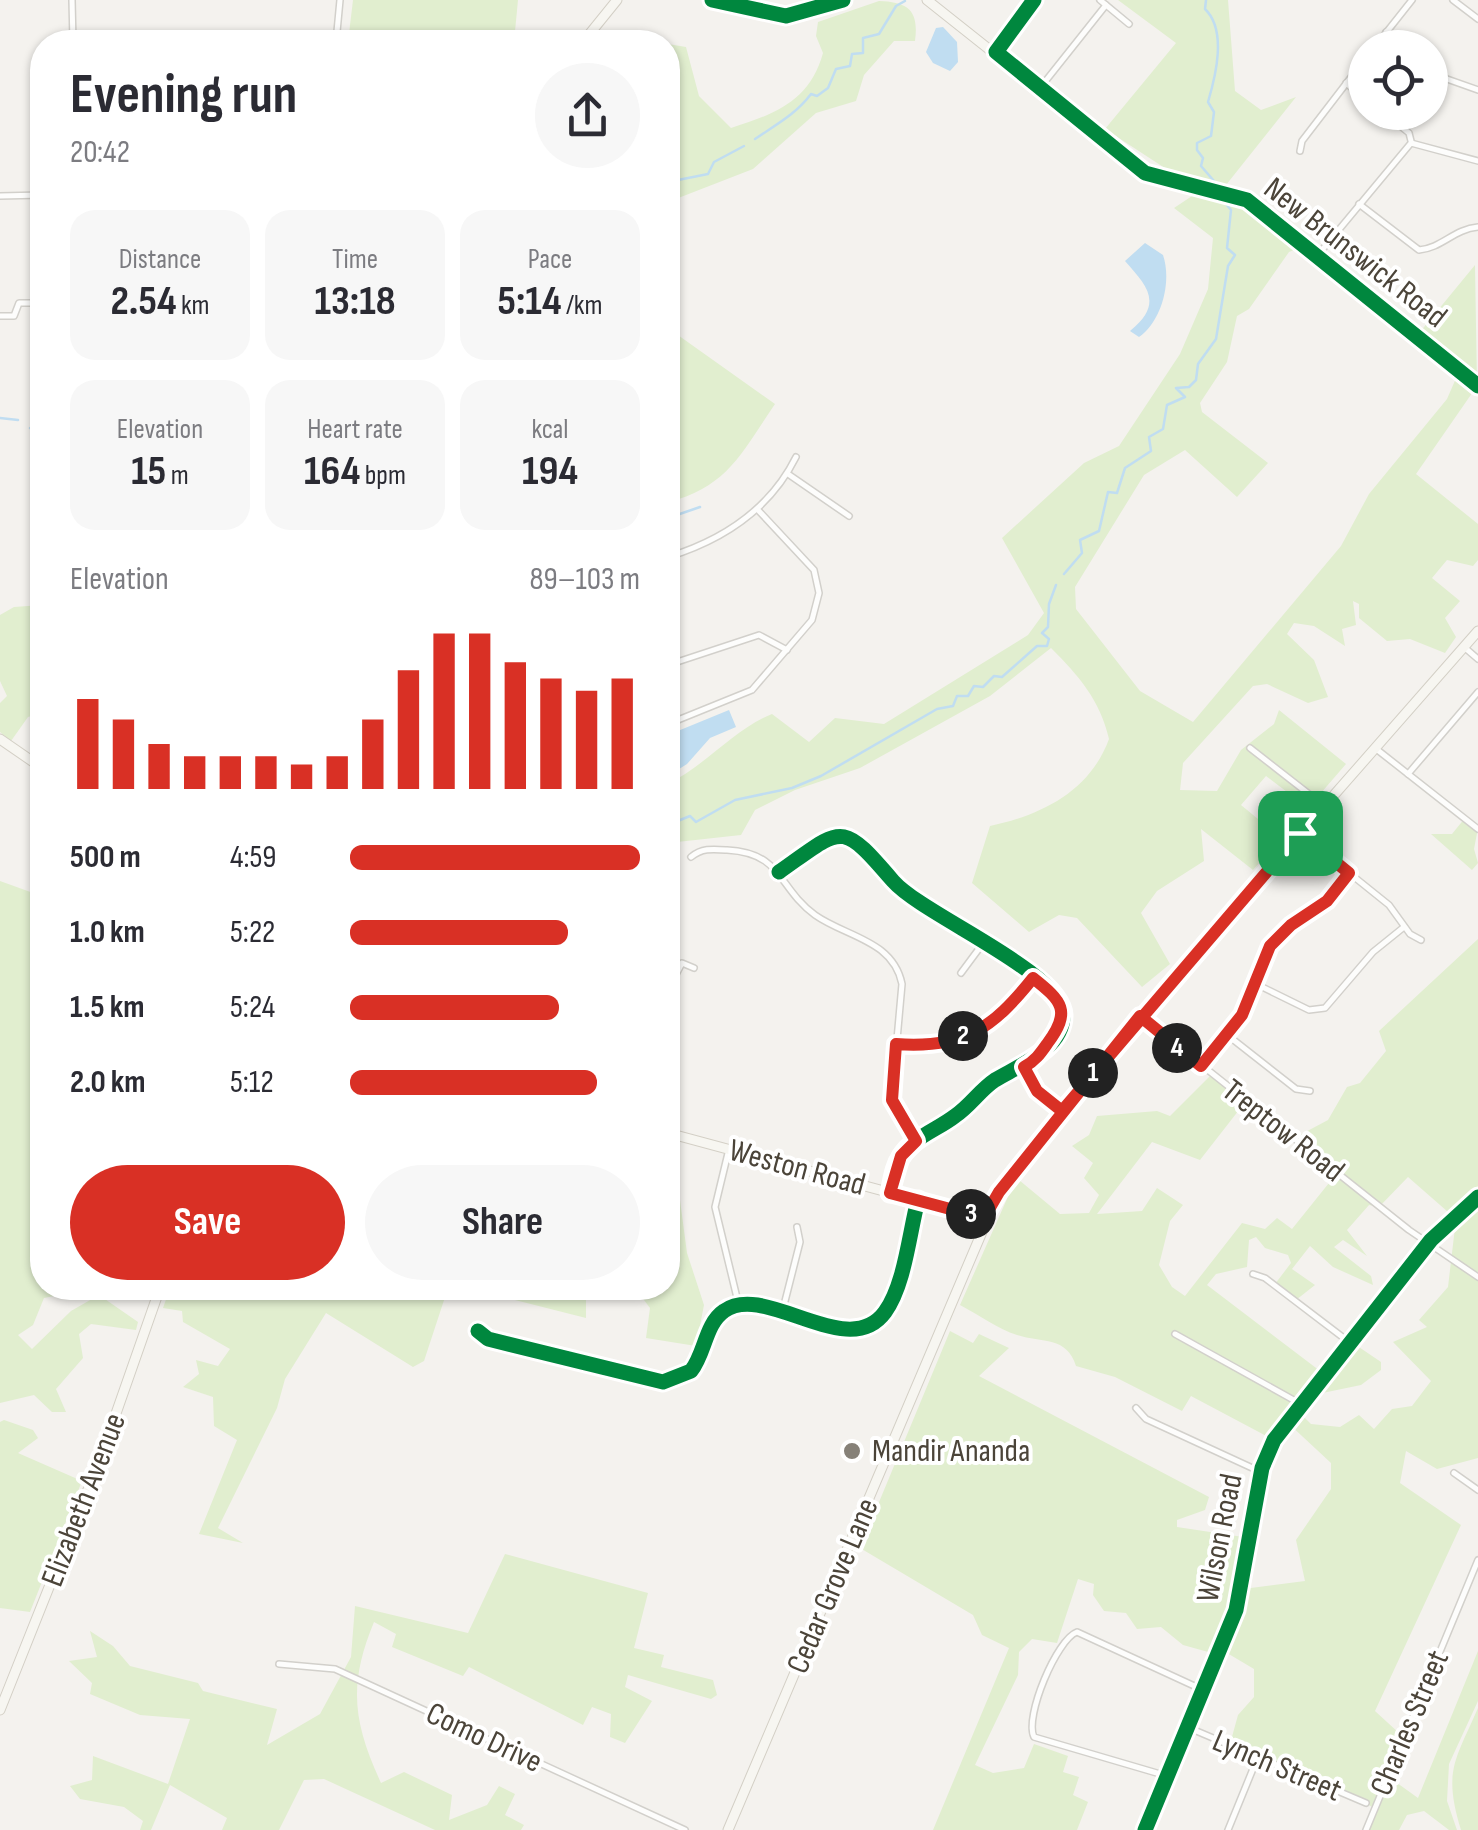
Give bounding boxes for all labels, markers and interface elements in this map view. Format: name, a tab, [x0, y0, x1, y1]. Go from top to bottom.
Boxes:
map controls	[1348, 30, 1448, 130]
button: locate	[1348, 30, 1448, 130]
text: Evening run	[70, 62, 297, 129]
button: share	[535, 63, 640, 168]
text: 20:42	[70, 133, 130, 172]
street label: New Brunswick Road	[1256, 169, 1454, 337]
text: Distance	[119, 243, 201, 276]
text: Time	[332, 243, 378, 276]
text: Pace	[528, 243, 572, 276]
text: 2.54	[110, 276, 176, 327]
text: 13:18	[315, 276, 395, 327]
text: 5:14	[497, 276, 562, 327]
text: km	[176, 289, 210, 322]
text: /km	[562, 289, 603, 322]
text: Elevation	[117, 413, 203, 446]
text: Heart rate	[307, 413, 403, 446]
text: kcal	[531, 413, 569, 446]
text: 15	[131, 446, 166, 497]
text: 164	[304, 446, 360, 497]
text: 194	[522, 446, 578, 497]
text: m	[166, 459, 189, 492]
text: bpm	[360, 459, 406, 492]
text: Elevation	[70, 560, 169, 599]
text: 89–103 m	[529, 560, 640, 599]
pin	[1258, 791, 1343, 876]
icon: arrive	[1273, 806, 1328, 861]
text: 500 m	[70, 838, 141, 877]
text: 4:59	[230, 838, 276, 877]
text: 1.0 km	[70, 913, 145, 952]
text: 5:22	[230, 913, 275, 952]
text: 1.5 km	[70, 988, 144, 1027]
text: 5:24	[230, 988, 275, 1027]
pin: 2	[938, 1011, 988, 1061]
text: 2	[957, 1019, 969, 1052]
pin: 4	[1152, 1023, 1202, 1073]
text: 4	[1170, 1031, 1184, 1064]
pin: 1	[1068, 1048, 1118, 1098]
text: 1	[1088, 1056, 1098, 1089]
text: 2.0 km	[70, 1063, 146, 1102]
text: 5:12	[230, 1063, 274, 1102]
street label: Treptow Road	[1214, 1071, 1352, 1191]
street label: Weston Road	[725, 1131, 869, 1205]
button: Save	[70, 1165, 345, 1280]
button: Share	[365, 1165, 640, 1280]
pin: 3	[946, 1189, 996, 1239]
text: 3	[965, 1197, 977, 1230]
street label: Elizabeth Avenue	[33, 1408, 135, 1592]
place label: Mandir Ananda	[872, 1432, 1030, 1471]
marker: Mandir Ananda	[841, 1440, 863, 1462]
street label: Wilson Road	[1188, 1471, 1252, 1605]
street label: Cedar Grove Lane	[779, 1493, 887, 1679]
street label: Charles Street	[1362, 1645, 1458, 1801]
street label: Como Drive	[420, 1694, 548, 1782]
street label: Lynch Street	[1207, 1721, 1347, 1811]

